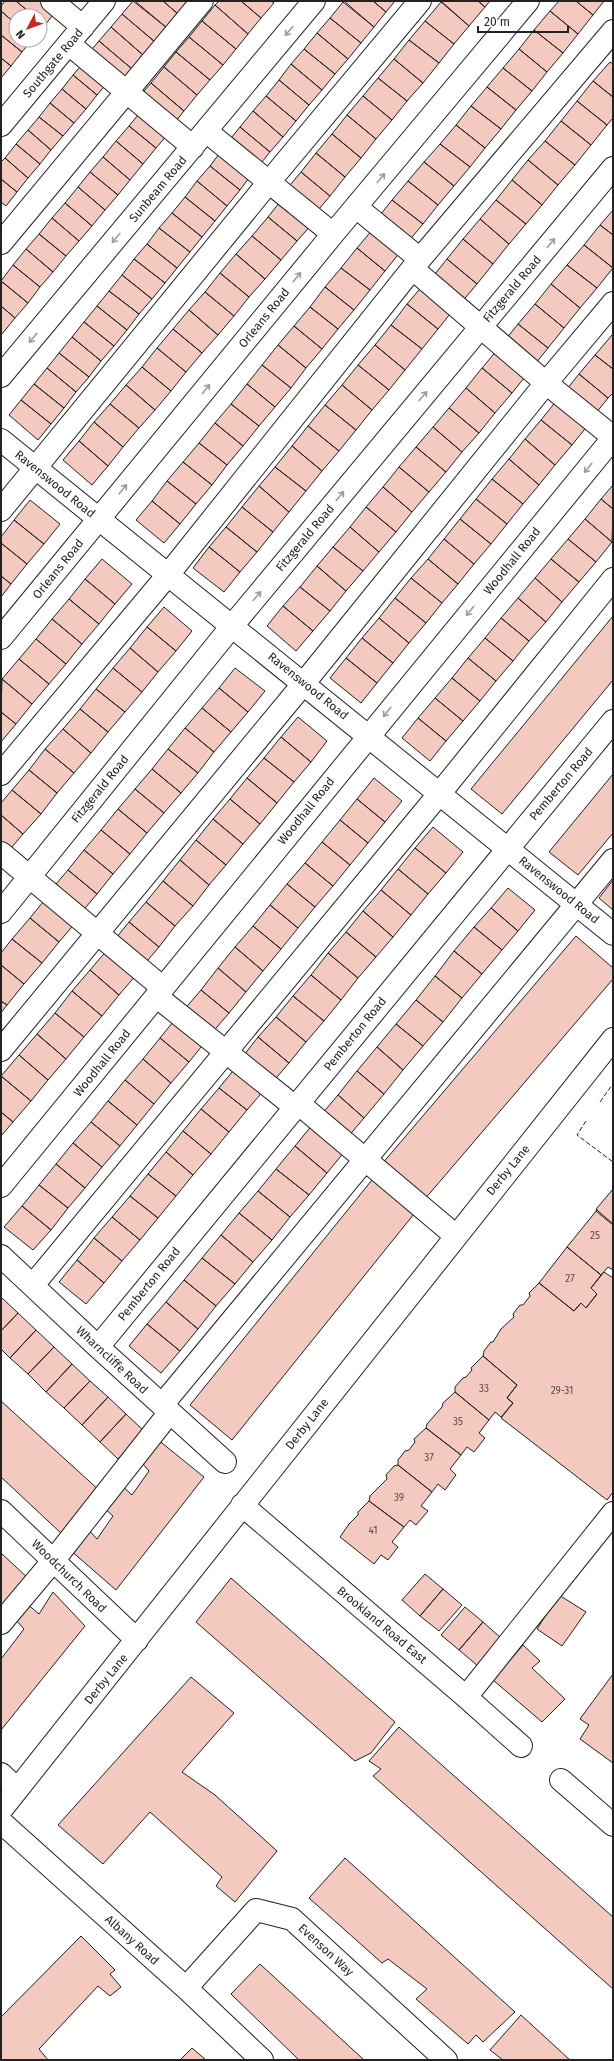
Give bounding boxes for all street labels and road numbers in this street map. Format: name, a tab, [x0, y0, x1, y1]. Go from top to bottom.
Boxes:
street label: Southgate Road	[20, 26, 86, 100]
street label: Sunbeam Road	[126, 153, 190, 225]
street label: Fitzgerald Road	[480, 253, 544, 325]
street label: Orleans Road	[236, 285, 292, 351]
street label: Ravenswood Road	[12, 447, 98, 521]
street label: Fitzgerald Road	[273, 502, 337, 574]
street label: Woodhall Road	[481, 525, 543, 597]
street label: Orleans Road	[30, 536, 86, 602]
street label: Ravenswood Road	[265, 649, 351, 723]
street label: Pemberton Road	[526, 745, 596, 823]
street label: Fitzgerald Road	[68, 752, 132, 826]
street label: Woodhall Road	[275, 775, 337, 847]
street label: Ravenswood Road	[516, 853, 602, 927]
street label: Pemberton Road	[321, 994, 389, 1074]
street label: Woodhall Road	[71, 1027, 133, 1099]
street label: Derby Lane	[483, 1142, 533, 1198]
street label: Pemberton Road	[115, 1244, 183, 1324]
street label: Wharncliffe Road	[73, 1323, 151, 1397]
street label: Derby Lane	[283, 1396, 331, 1452]
street label: Woodchurch Road	[29, 1537, 109, 1615]
street label: Brookland Road East	[334, 1583, 430, 1667]
street label: Derby Lane	[81, 1651, 131, 1707]
street label: Albany Road	[102, 1912, 162, 1968]
street label: Evenson Way	[296, 1921, 357, 1979]

